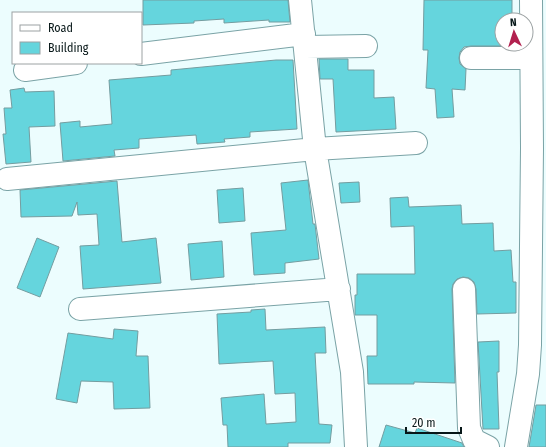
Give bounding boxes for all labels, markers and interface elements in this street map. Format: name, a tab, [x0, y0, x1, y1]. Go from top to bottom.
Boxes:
legend	[12, 12, 142, 64]
north arrow	[494, 12, 534, 52]
text: N	[510, 16, 517, 29]
text: Road	[48, 21, 73, 35]
text: Building	[48, 41, 89, 55]
scale bar	[406, 409, 461, 435]
text: 20 m	[412, 416, 436, 430]

